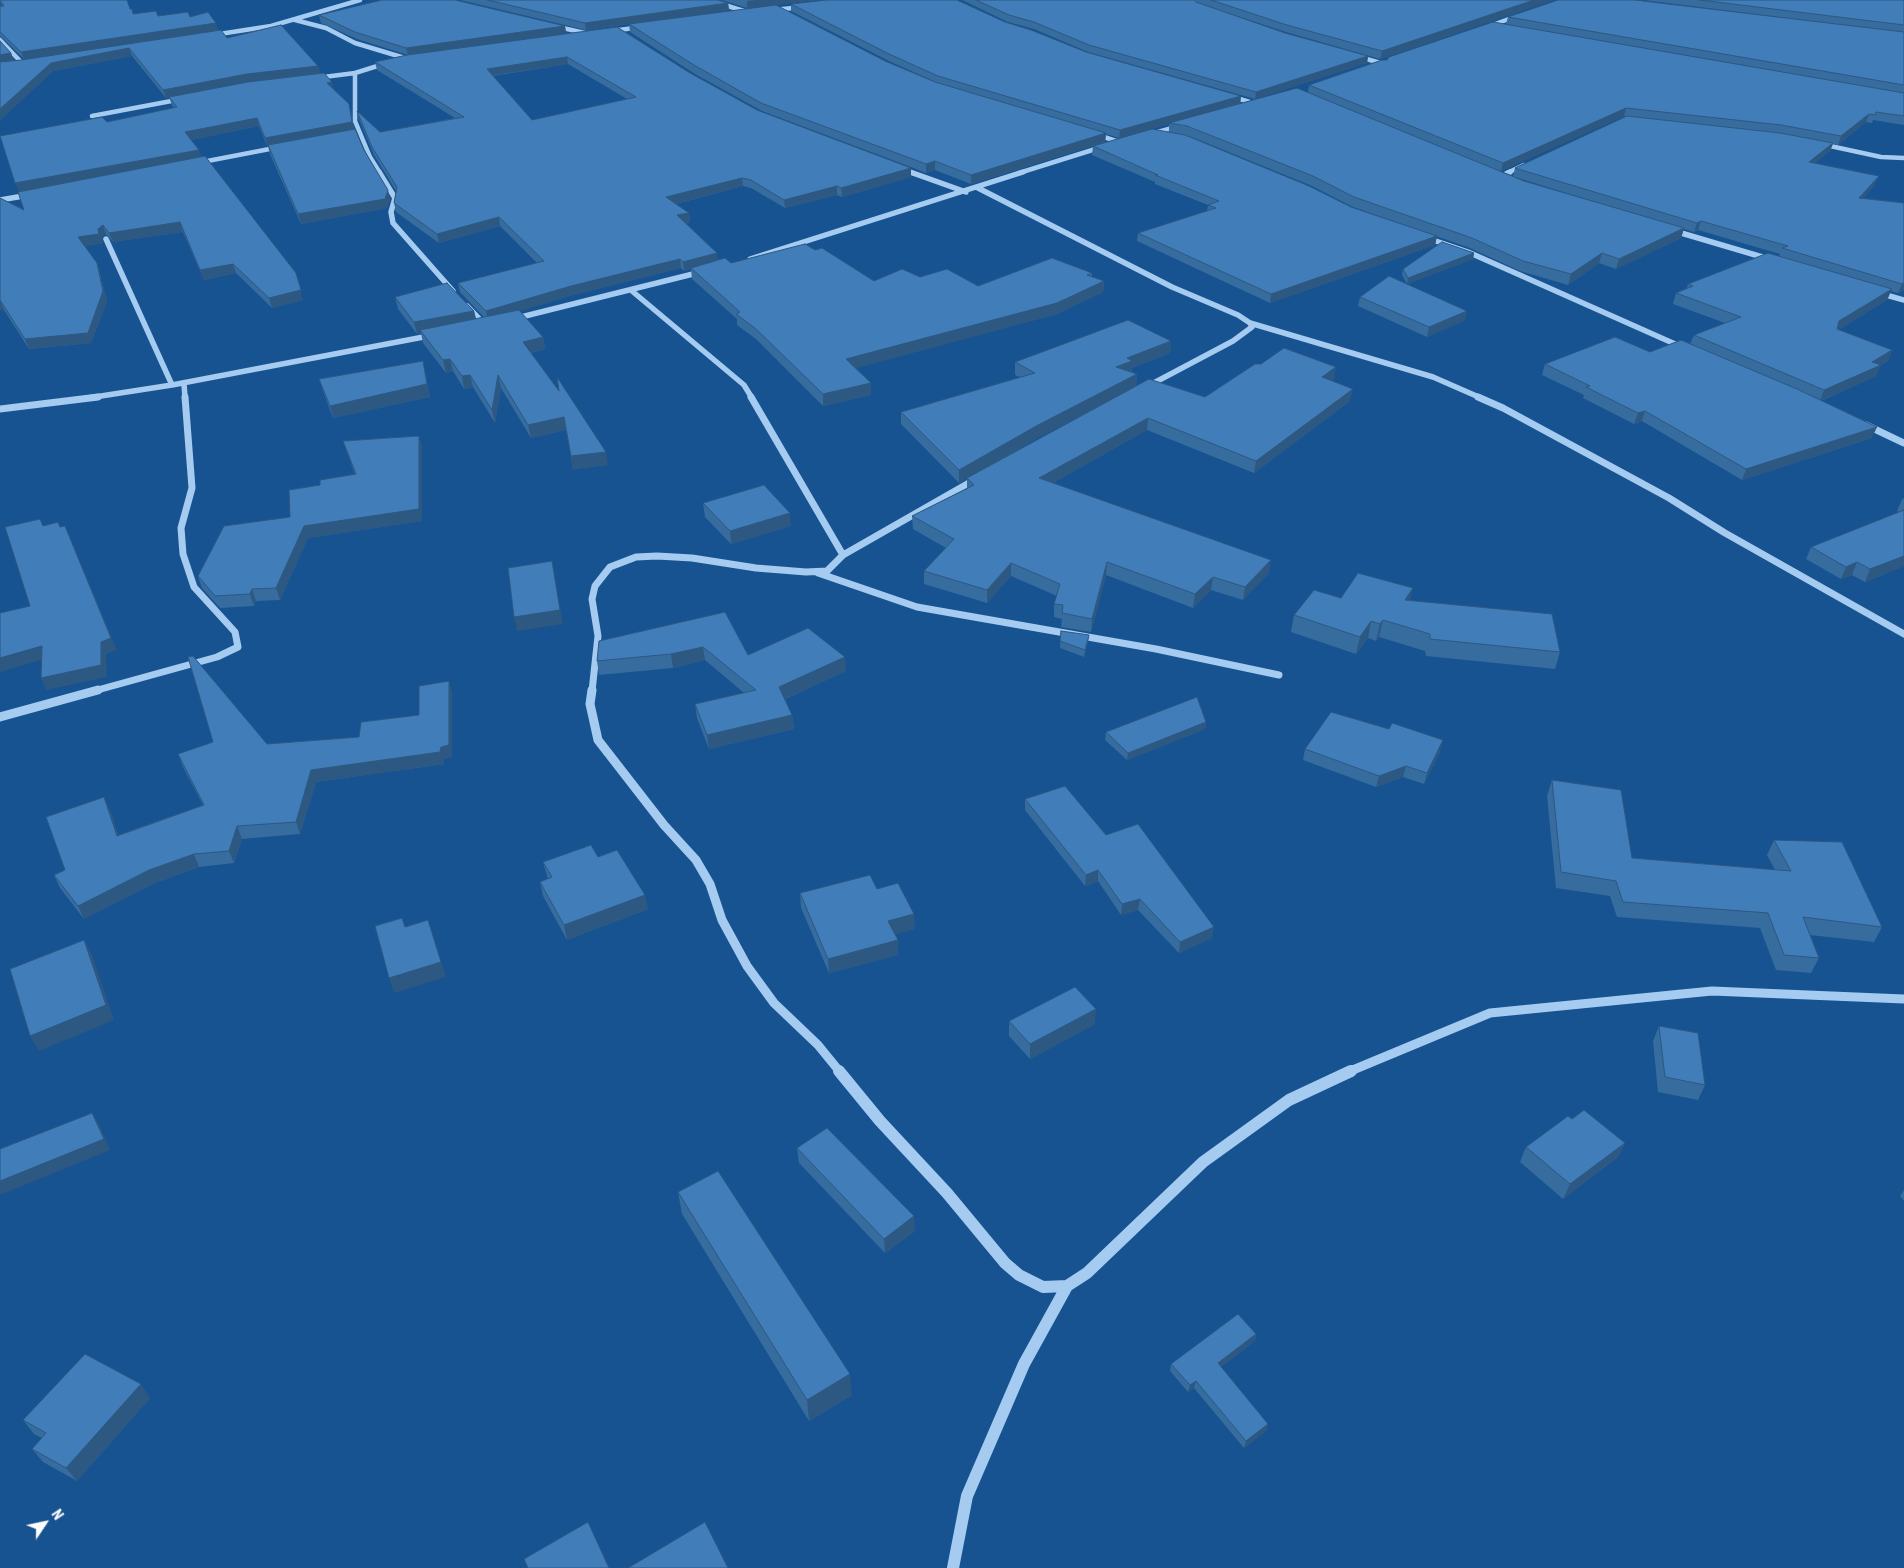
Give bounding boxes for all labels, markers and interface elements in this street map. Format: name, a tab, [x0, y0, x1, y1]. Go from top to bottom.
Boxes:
north arrow	[20, 1498, 70, 1548]
text: N	[48, 1507, 66, 1523]

